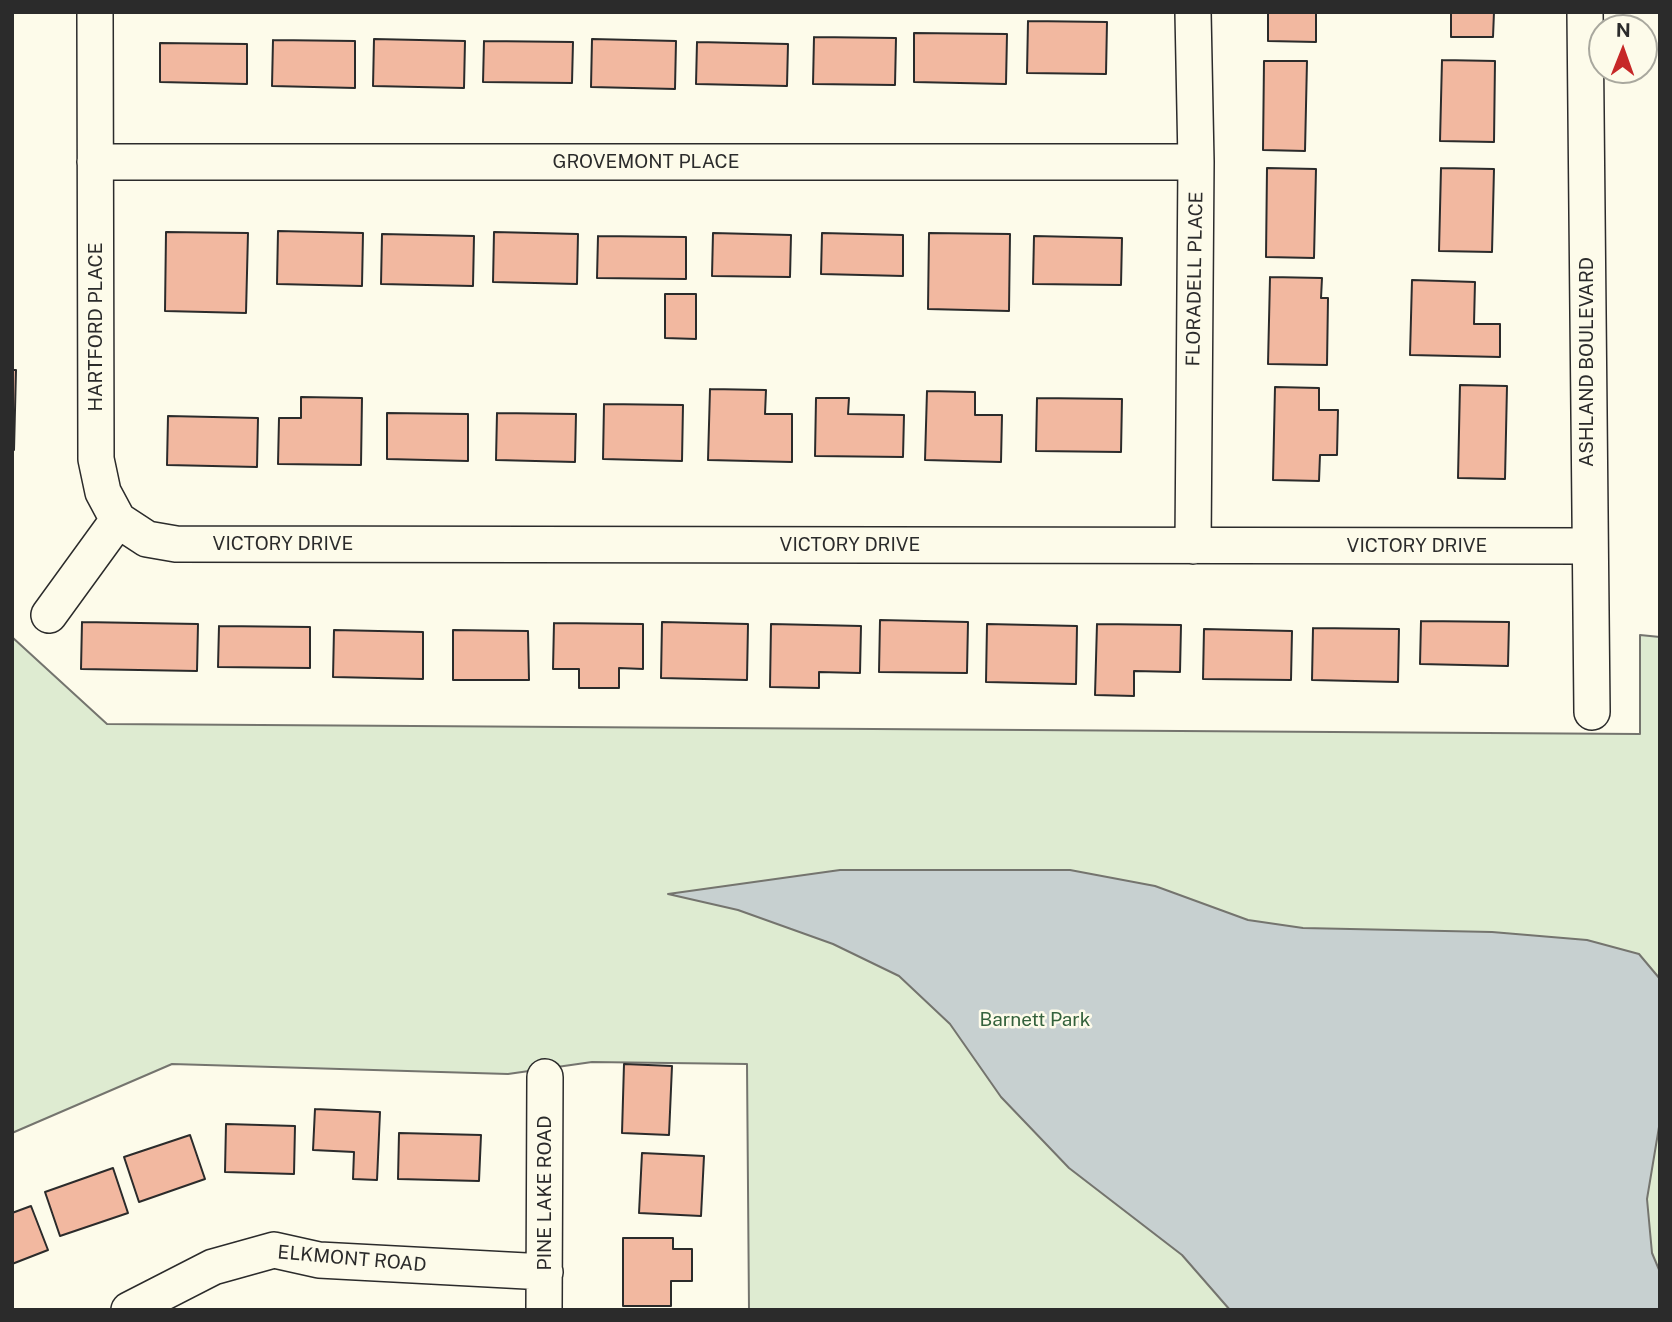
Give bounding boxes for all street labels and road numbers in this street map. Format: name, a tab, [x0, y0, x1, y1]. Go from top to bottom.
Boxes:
street label: GROVEMONT PLACE	[553, 151, 739, 173]
street label: FLORADELL PLACE	[1182, 191, 1208, 367]
street label: HARTFORD PLACE	[85, 243, 107, 411]
street label: ASHLAND BOULEVARD	[1576, 257, 1598, 467]
street label: VICTORY DRIVE	[213, 533, 353, 555]
street label: VICTORY DRIVE	[780, 534, 920, 556]
street label: VICTORY DRIVE	[1347, 535, 1487, 557]
street label: PINE LAKE ROAD	[534, 1116, 556, 1270]
street label: ELKMONT ROAD	[277, 1241, 427, 1277]

